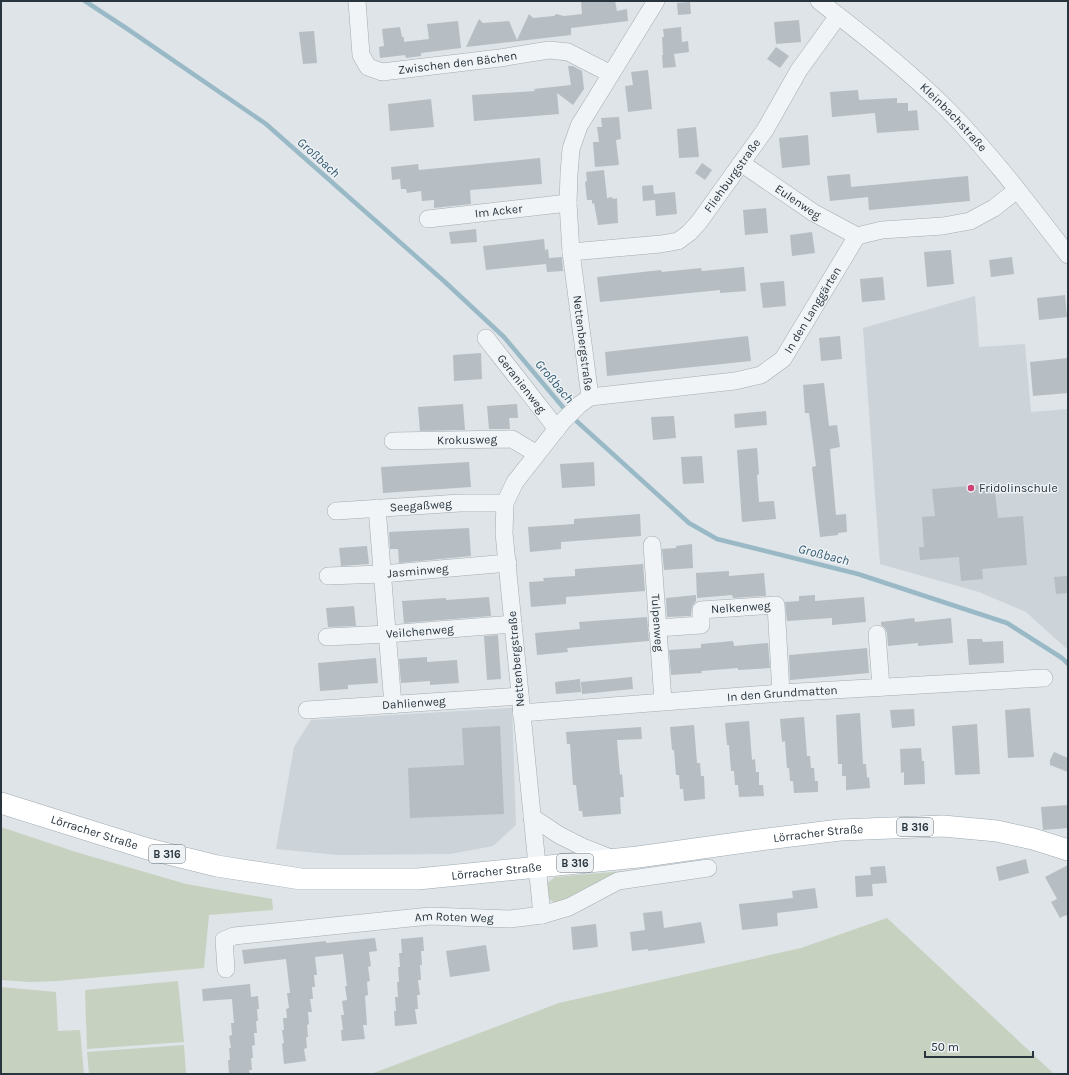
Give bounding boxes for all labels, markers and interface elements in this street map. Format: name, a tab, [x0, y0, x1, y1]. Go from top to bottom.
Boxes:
street label: Zwischen den Bächen	[397, 48, 518, 77]
street label: Kleinbachstraße	[917, 80, 990, 155]
water label: Großbach	[294, 134, 343, 180]
street label: Fliehburgstraße	[701, 136, 763, 215]
street label: Eulenweg	[772, 181, 823, 222]
street label: Im Acker	[474, 201, 524, 221]
street label: In den Langgärten	[781, 264, 844, 356]
street label: Nettenbergstraße	[570, 294, 596, 392]
street label: Geranienweg	[494, 352, 549, 416]
water label: Großbach	[532, 357, 577, 406]
street label: Krokusweg	[437, 432, 497, 447]
place label: Fridolinschule	[979, 481, 1058, 495]
marker: Fridolinschule	[966, 483, 976, 493]
street label: Seegaßweg	[389, 497, 452, 515]
water label: Großbach	[797, 541, 851, 568]
street label: Jasminweg	[387, 561, 449, 581]
street label: Tulpenweg	[648, 593, 667, 652]
street label: Nelkenweg	[711, 598, 771, 616]
street label: Nettenbergstraße	[505, 610, 527, 708]
street label: Veilchenweg	[385, 622, 455, 641]
street label: In den Grundmatten	[726, 683, 838, 704]
street label: Dahlienweg	[381, 694, 446, 712]
street label: Lörracher Straße	[49, 812, 140, 852]
road number: B 316	[897, 818, 933, 836]
street label: Lörracher Straße	[772, 822, 864, 845]
road number: B 316	[149, 845, 185, 863]
road number: B 316	[557, 854, 593, 872]
street label: Lörracher Straße	[451, 860, 542, 883]
street label: Am Roten Weg	[414, 909, 494, 925]
scale bar	[925, 1033, 1033, 1059]
text: 50 m	[931, 1040, 959, 1054]

